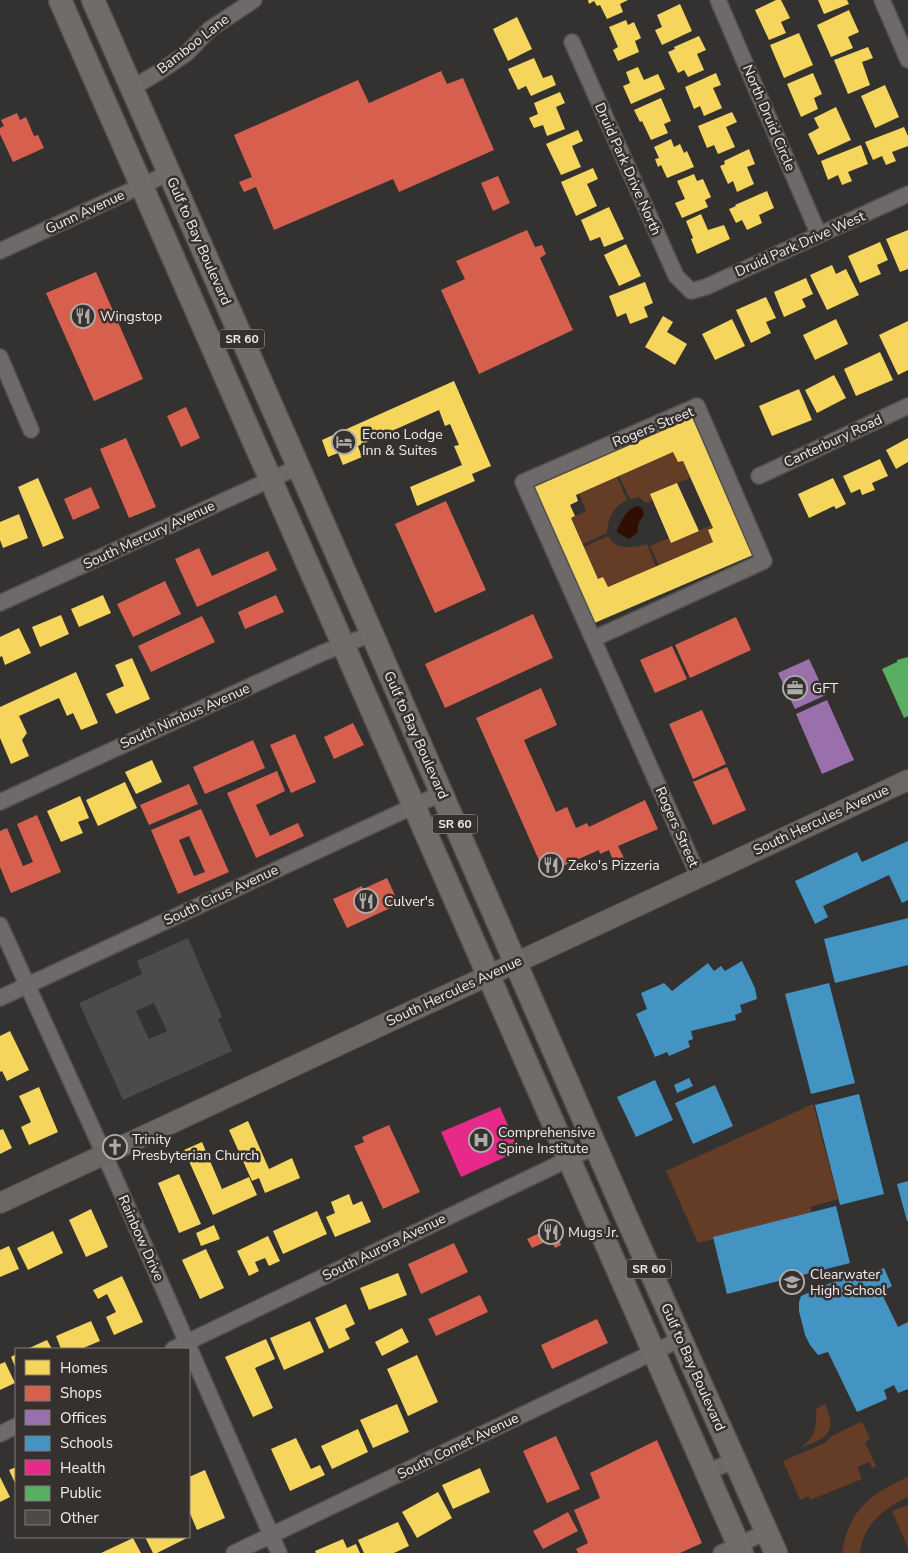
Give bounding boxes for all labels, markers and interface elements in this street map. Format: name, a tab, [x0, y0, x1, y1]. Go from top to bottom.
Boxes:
street label: Bamboo Lane	[153, 10, 233, 78]
street label: North Druid Circle	[738, 62, 800, 174]
street label: Druid Park Drive North	[590, 100, 666, 238]
street label: Gulf to Bay Boulevard	[162, 174, 236, 308]
street label: Gunn Avenue	[42, 185, 128, 239]
street label: Druid Park Drive West	[732, 207, 868, 281]
restaurant icon: Wingstop	[70, 303, 96, 329]
place label: Wingstop	[100, 307, 162, 326]
road number: SR 60	[220, 329, 264, 348]
street label: Rogers Street	[610, 402, 697, 452]
street label: Canterbury Road	[781, 410, 885, 472]
place label: Econo Lodge Inn & Suites	[362, 425, 443, 460]
hotel icon: Econo Lodge Inn & Suites	[331, 429, 357, 455]
street label: South Mercury Avenue	[80, 496, 218, 574]
street label: Gulf to Bay Boulevard	[379, 668, 453, 802]
office icon: GFT	[782, 675, 808, 701]
street label: South Nimbus Avenue	[117, 679, 253, 753]
place label: GFT	[812, 679, 839, 698]
street label: South Hercules Avenue	[750, 780, 892, 860]
street label: Rogers Street	[651, 784, 703, 870]
road number: SR 60	[432, 814, 478, 834]
restaurant icon: Zeko's Pizzeria	[538, 852, 564, 878]
place label: Zeko's Pizzeria	[568, 856, 660, 875]
street label: South Cirus Avenue	[161, 860, 281, 930]
restaurant icon: Culver's	[353, 888, 379, 914]
place label: Culver's	[384, 892, 435, 911]
street label: South Hercules Avenue	[383, 951, 525, 1031]
place label: Comprehensive Spine Institute	[498, 1123, 595, 1158]
hospital icon: Comprehensive Spine Institute	[468, 1127, 494, 1153]
place label: Trinity Presbyterian Church	[132, 1130, 259, 1165]
church icon: Trinity Presbyterian Church	[102, 1134, 128, 1160]
street label: Rainbow Drive	[114, 1192, 168, 1284]
street label: South Aurora Avenue	[319, 1209, 449, 1285]
restaurant icon: Mugs Jr.	[538, 1219, 564, 1245]
place label: Mugs Jr.	[568, 1223, 619, 1242]
road number: SR 60	[626, 1260, 672, 1278]
place label: Clearwater High School	[810, 1265, 887, 1300]
school or university icon: Clearwater High School	[779, 1269, 805, 1295]
street label: Gulf to Bay Boulevard	[656, 1300, 730, 1434]
legend	[15, 1348, 190, 1538]
text: Homes	[60, 1358, 108, 1378]
text: Shops	[60, 1383, 102, 1403]
text: Offices	[60, 1408, 107, 1428]
street label: South Comet Avenue	[394, 1408, 522, 1484]
text: Schools	[60, 1433, 113, 1453]
text: Health	[60, 1458, 105, 1478]
text: Public	[60, 1483, 101, 1503]
text: Other	[60, 1508, 99, 1528]

